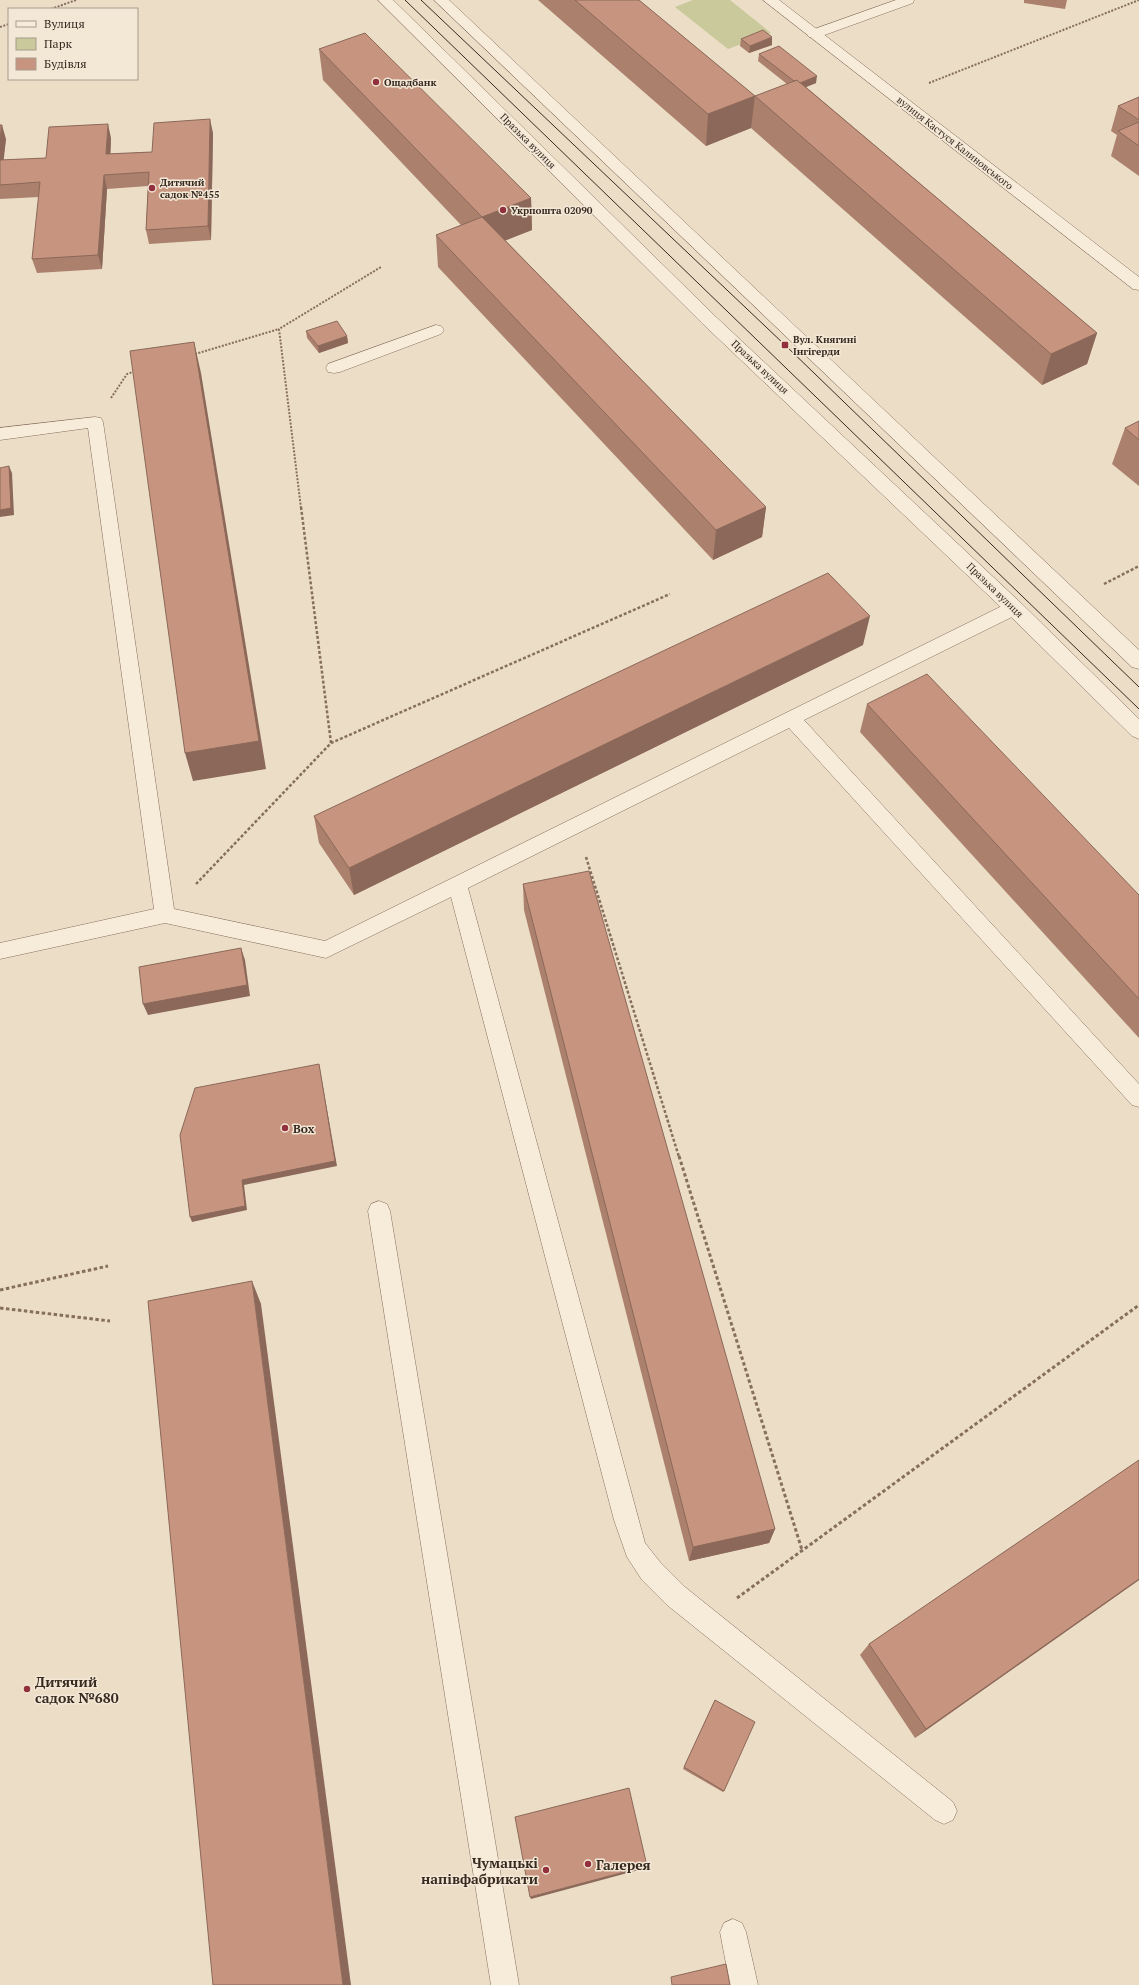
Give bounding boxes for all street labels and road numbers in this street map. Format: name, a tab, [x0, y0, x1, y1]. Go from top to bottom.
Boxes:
street label: вулиця Кастуся Калиновського	[894, 93, 1016, 193]
street label: Празька вулиця	[497, 110, 559, 172]
street label: Празька вулиця	[729, 337, 791, 397]
street label: Празька вулиця	[964, 560, 1026, 620]

